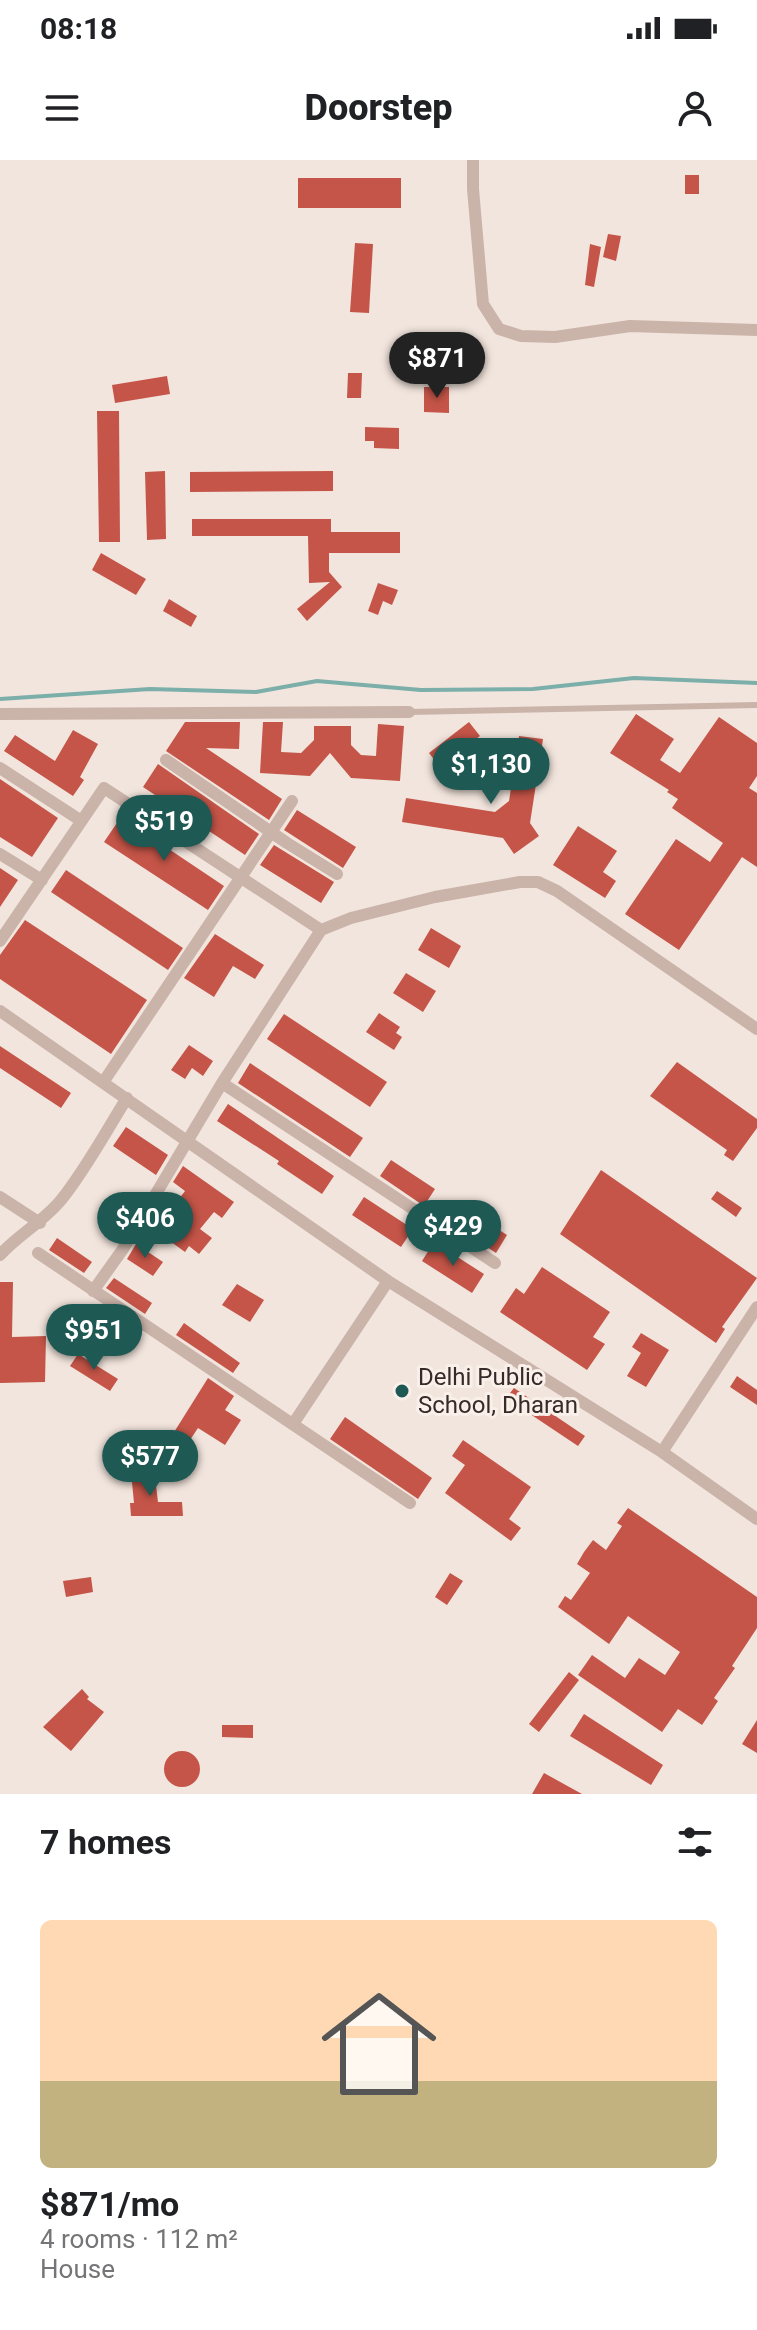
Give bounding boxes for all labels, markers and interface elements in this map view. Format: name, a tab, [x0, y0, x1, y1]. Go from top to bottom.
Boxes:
text: 08:18	[40, 11, 117, 46]
icon: menu	[40, 86, 84, 130]
icon: person	[673, 86, 717, 130]
text: Doorstep	[305, 87, 452, 129]
pin: $871	[390, 332, 484, 400]
text: $871	[407, 343, 467, 373]
pin: $1,130	[426, 738, 556, 806]
text: $1,130	[451, 749, 531, 779]
pin: $519	[117, 795, 211, 863]
text: $519	[134, 806, 194, 836]
pin: $406	[98, 1192, 192, 1260]
pin: $429	[406, 1200, 500, 1268]
text: $406	[115, 1203, 175, 1233]
text: $429	[423, 1211, 483, 1241]
pin: $951	[47, 1304, 141, 1372]
text: $951	[64, 1315, 124, 1345]
place label: Delhi Public School, Dharan	[418, 1363, 578, 1419]
marker: Delhi Public School, Dharan	[393, 1382, 411, 1400]
pin: $577	[103, 1430, 197, 1498]
text: $577	[120, 1441, 180, 1471]
icon: filters	[673, 1820, 717, 1864]
text: 7 homes	[40, 1822, 171, 1862]
icon: home	[307, 1972, 451, 2116]
text: $871/mo	[40, 2184, 179, 2224]
text: 4 rooms · 112 m²	[40, 2224, 238, 2254]
text: House	[40, 2254, 115, 2284]

